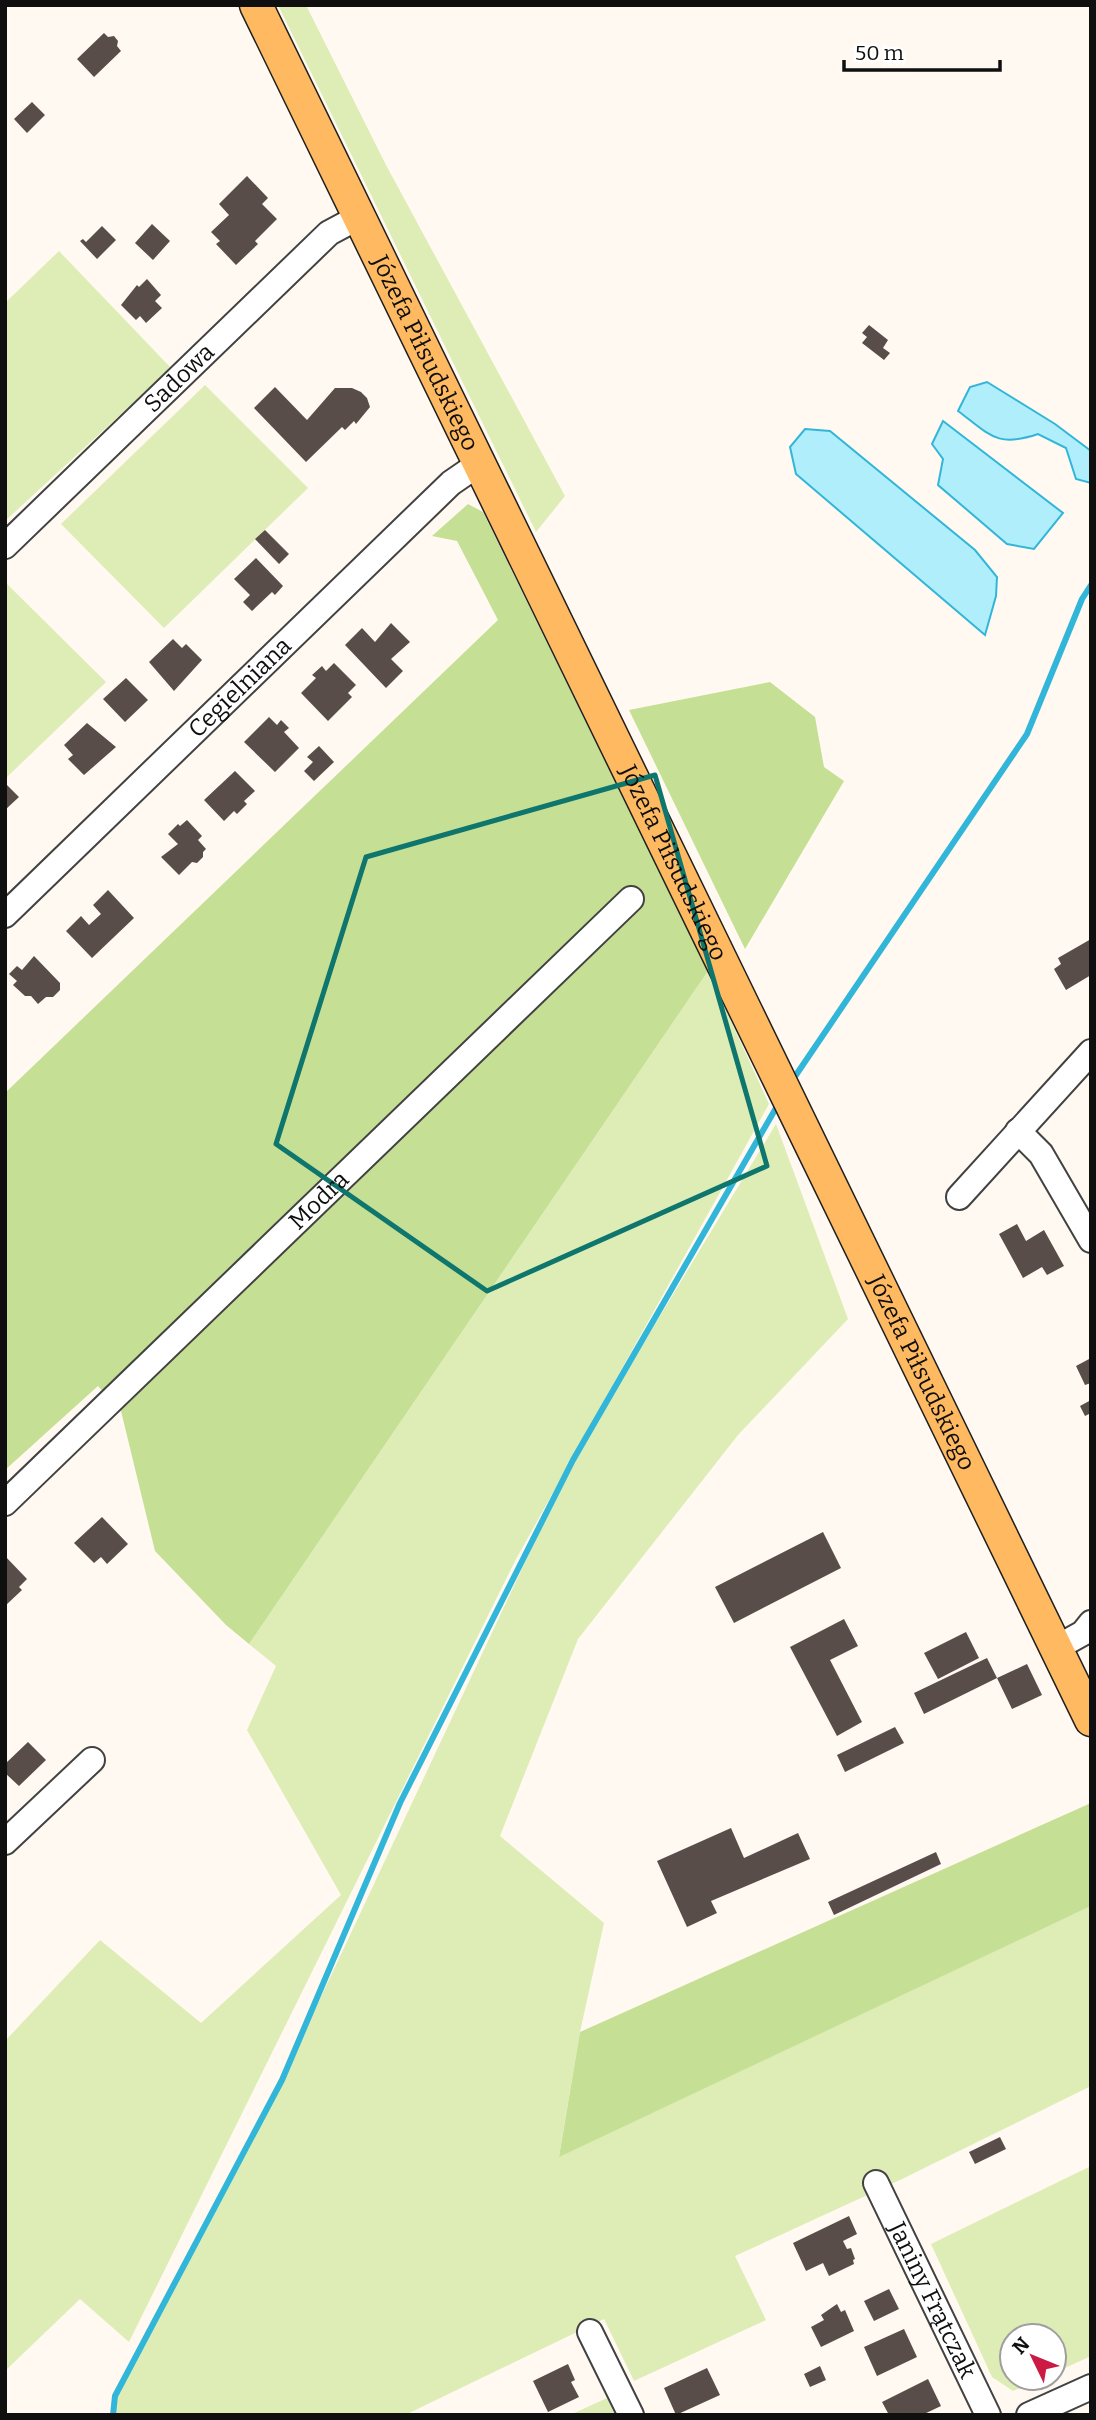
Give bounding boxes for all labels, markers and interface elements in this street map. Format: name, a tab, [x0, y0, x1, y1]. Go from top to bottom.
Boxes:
scale bar	[844, 28, 1000, 72]
text: 50 m	[855, 40, 904, 66]
street label: Józefa Piłsudskiego	[366, 250, 485, 455]
street label: Sadowa	[138, 338, 220, 418]
street label: Cegielniana	[183, 632, 297, 743]
street label: Józefa Piłsudskiego	[614, 759, 733, 965]
street label: Modra	[283, 1165, 354, 1235]
street label: Józefa Piłsudskiego	[862, 1269, 981, 1475]
street label: Janiny Frątczak	[883, 2217, 982, 2383]
north arrow	[998, 2322, 1068, 2392]
text: N	[1008, 2332, 1035, 2359]

